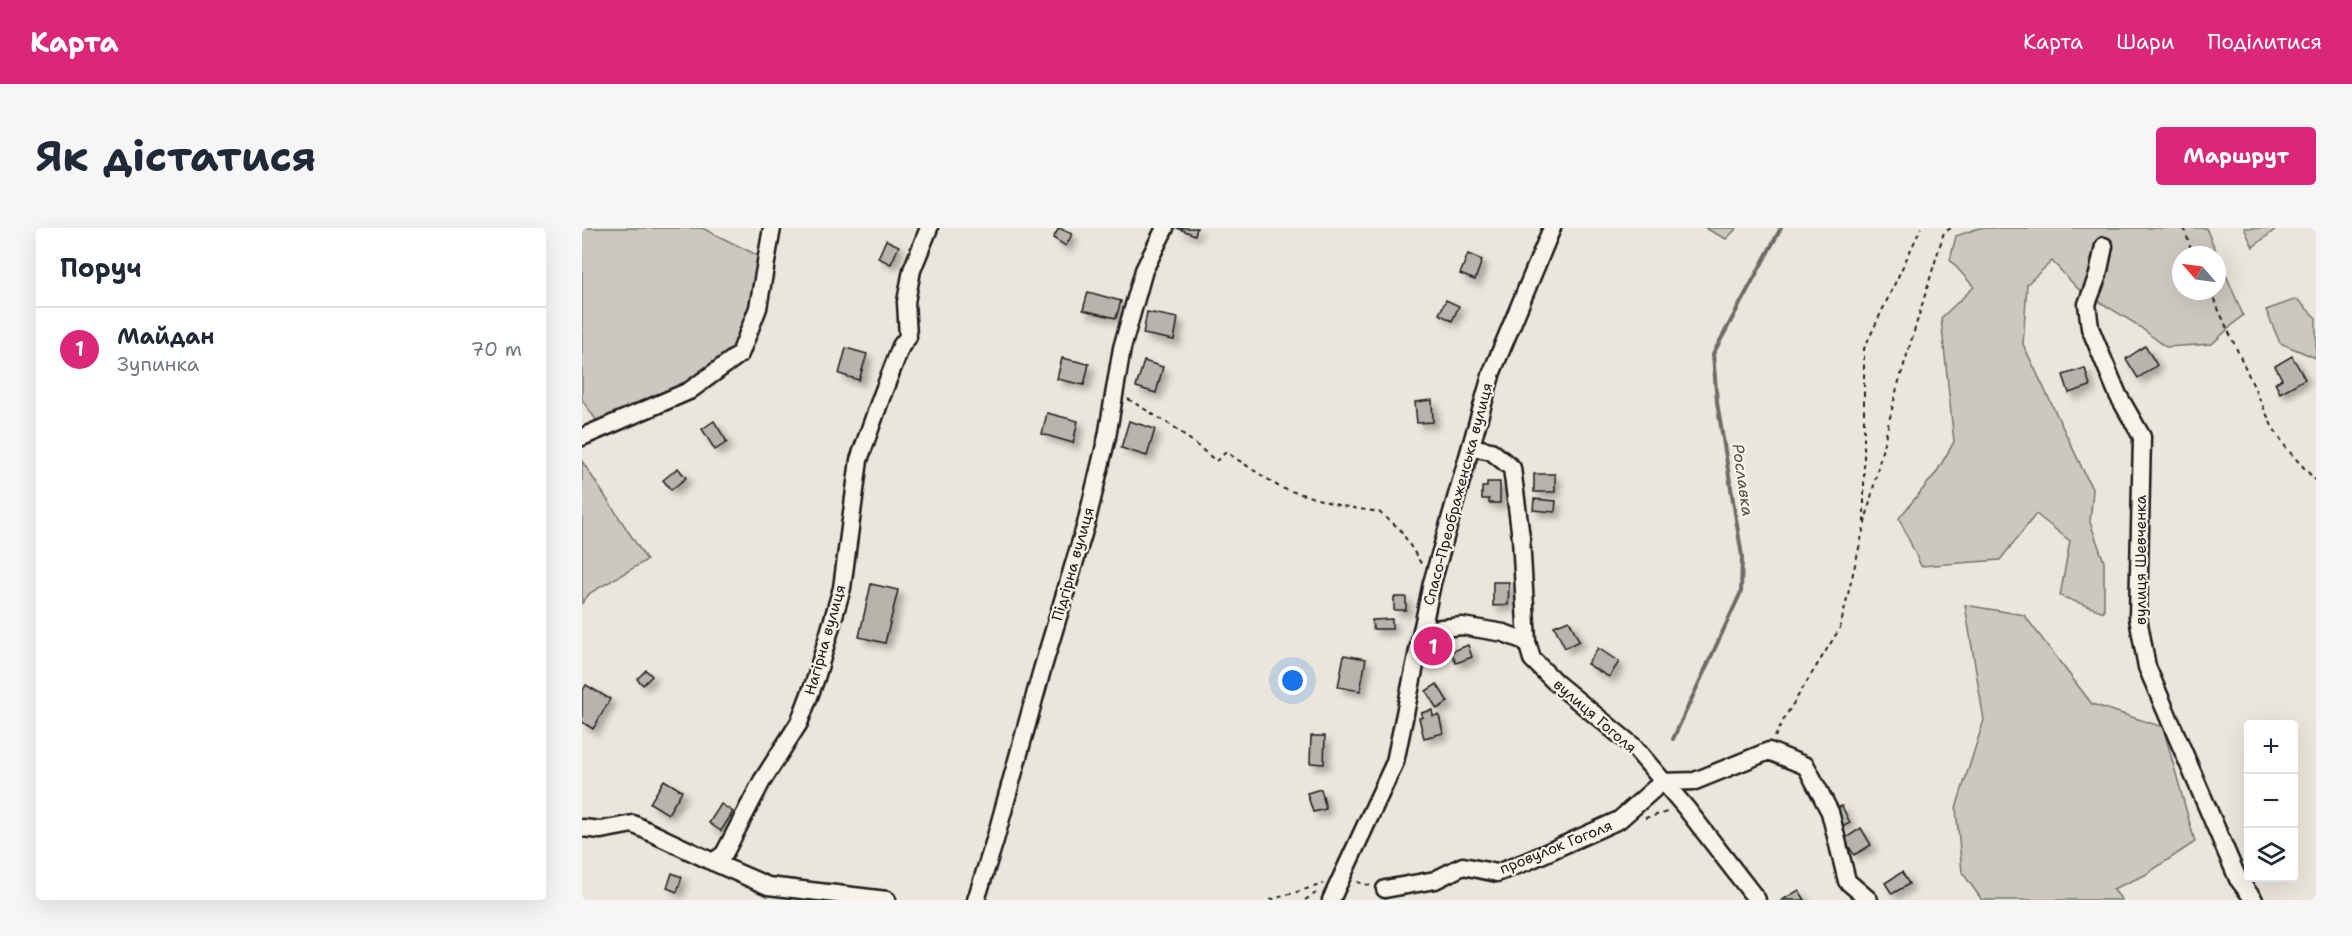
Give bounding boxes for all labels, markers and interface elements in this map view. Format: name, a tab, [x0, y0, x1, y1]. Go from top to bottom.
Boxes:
text: Карта	[30, 23, 119, 61]
text: Карта	[2023, 28, 2083, 56]
text: Шари	[2116, 28, 2174, 56]
text: Поділитися	[2207, 28, 2322, 56]
button: Маршрут	[2156, 127, 2316, 185]
text: Як дістатися	[36, 128, 316, 184]
north arrow	[2172, 246, 2226, 300]
text: Поруч	[60, 250, 142, 285]
text: Майдан	[117, 322, 214, 351]
text: 1	[75, 336, 84, 362]
text: 70 m	[470, 336, 522, 362]
text: Зупинка	[117, 351, 199, 377]
street label: Спасо-Преображенська вулиця	[1419, 380, 1497, 608]
water label: Рославка	[1728, 443, 1758, 517]
street label: вулиця Шевченка	[2131, 494, 2151, 625]
street label: Підгірна вулиця	[1047, 505, 1099, 623]
street label: Нагірна вулиця	[800, 582, 850, 698]
pin: 1	[1414, 624, 1452, 668]
your location	[1278, 666, 1307, 695]
street label: вулиця Гоголя	[1549, 674, 1641, 758]
map controls	[2244, 720, 2298, 882]
button: +	[2244, 720, 2298, 774]
button: −	[2244, 774, 2298, 828]
street label: провулок Гоголя	[1497, 815, 1615, 879]
button: layers	[2244, 828, 2298, 882]

